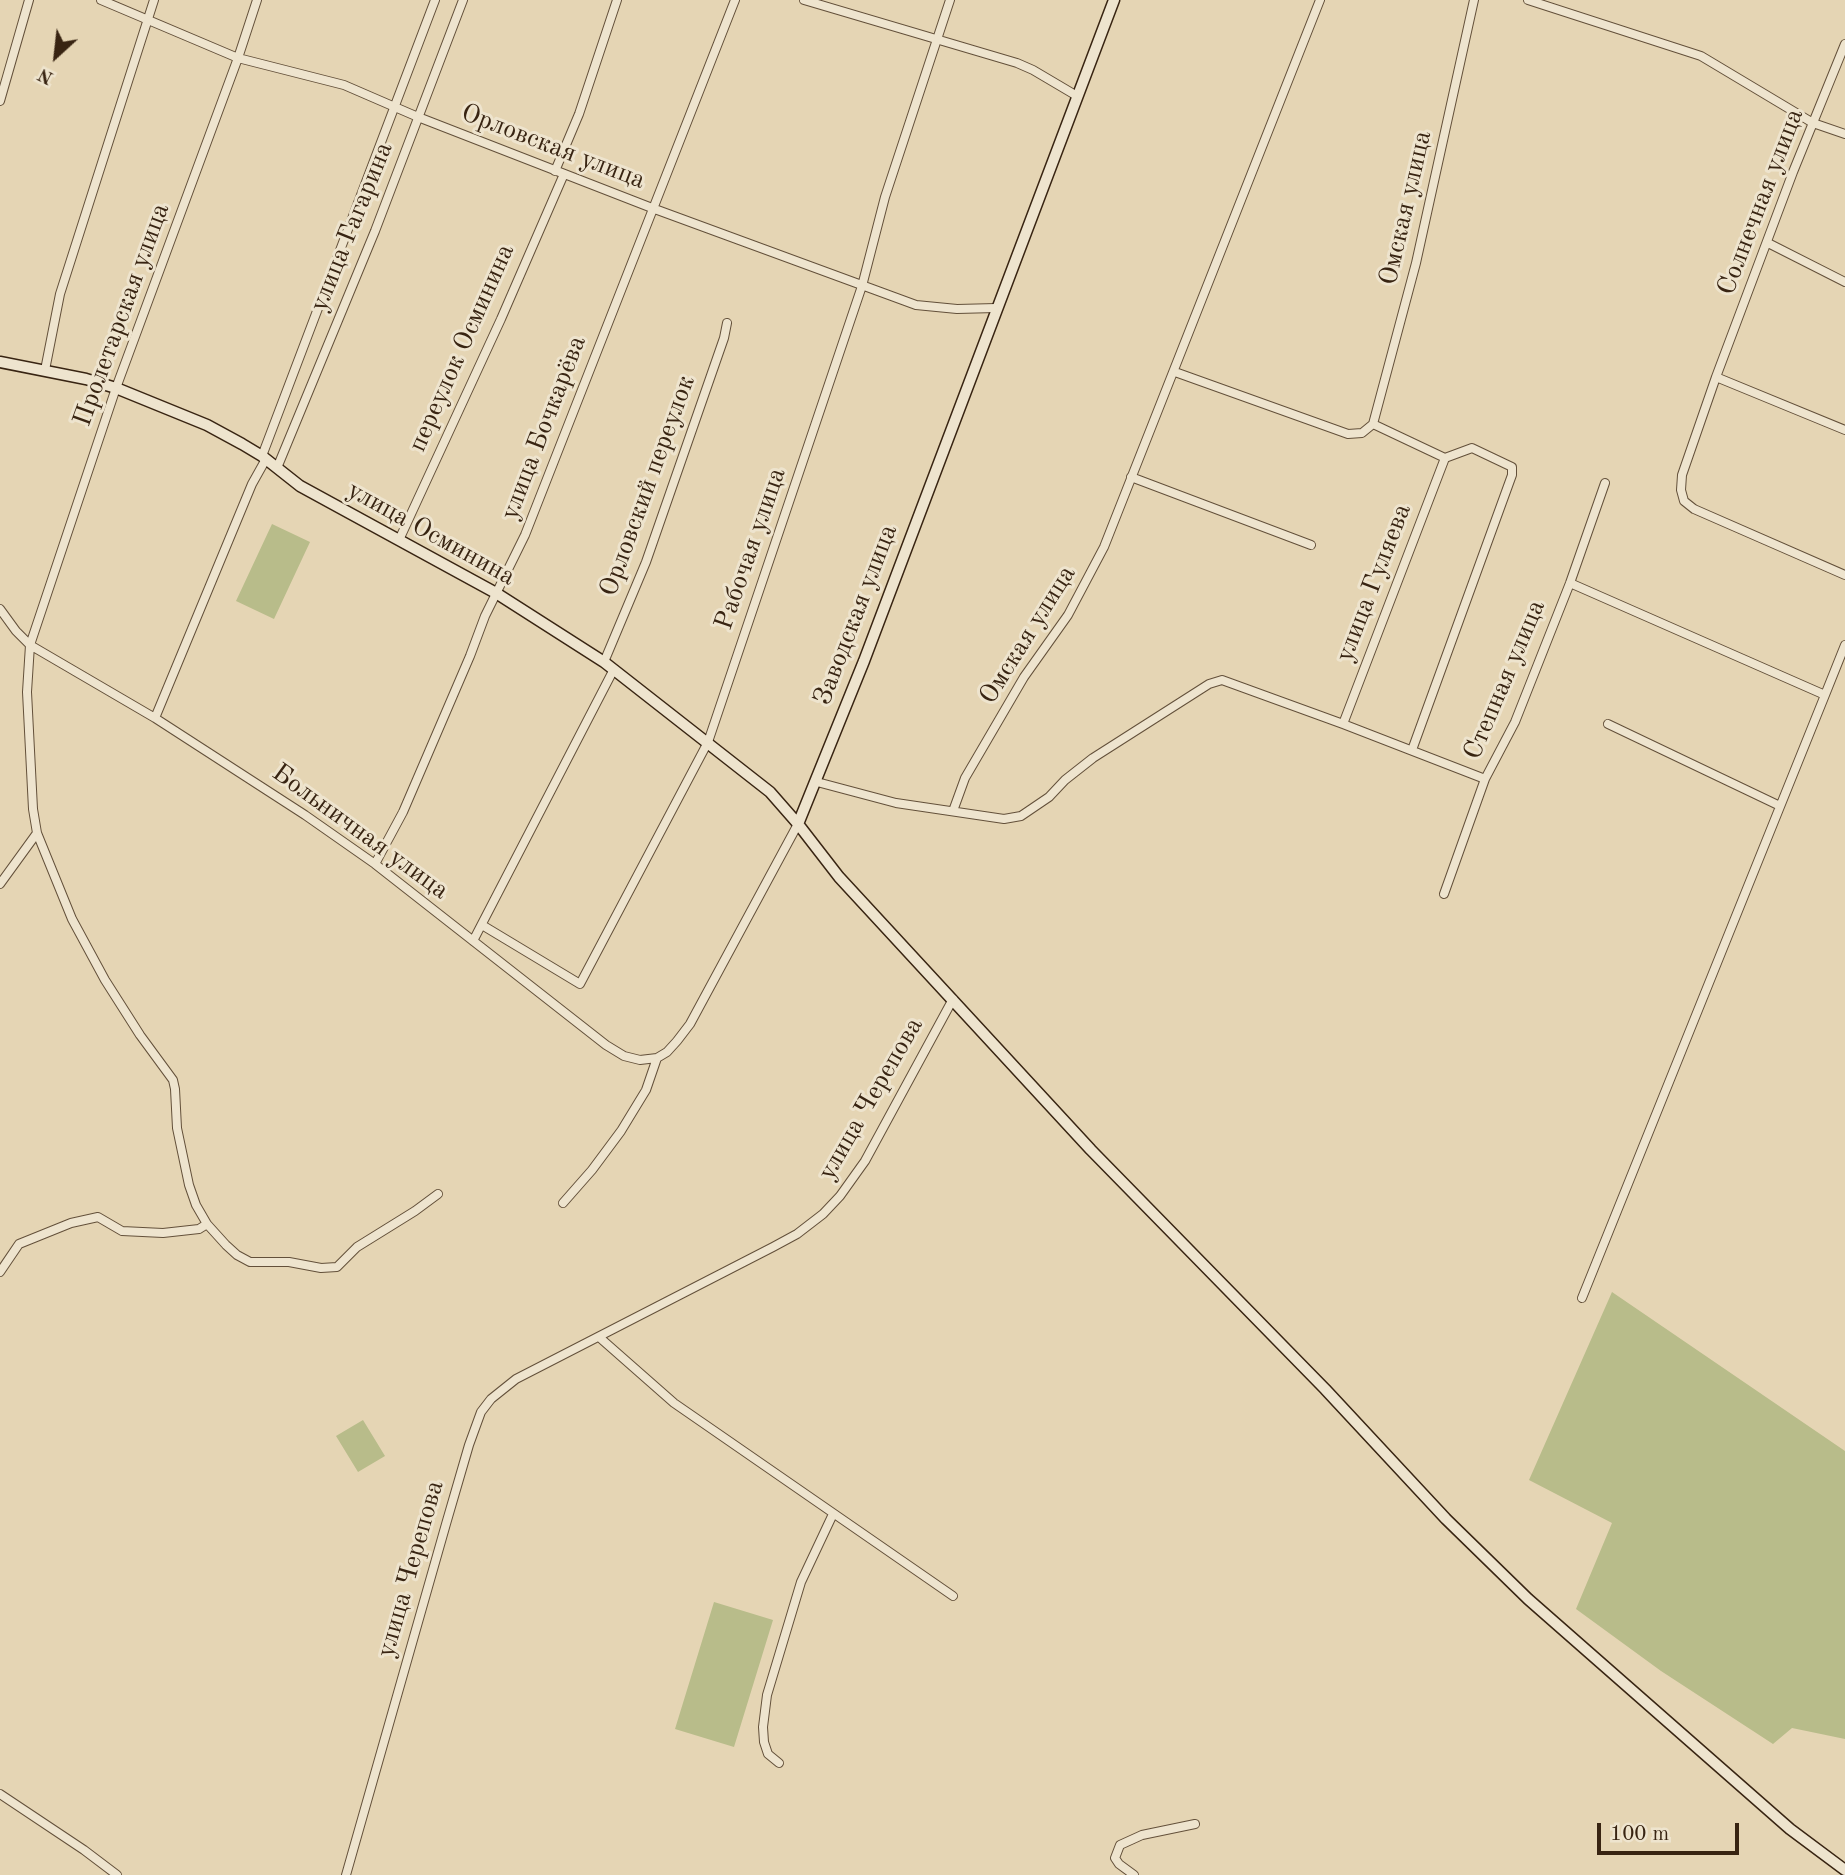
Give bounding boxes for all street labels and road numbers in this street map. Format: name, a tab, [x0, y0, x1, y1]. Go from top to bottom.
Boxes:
street label: Орловская улица	[457, 98, 649, 196]
street label: Солнечная улица	[1711, 104, 1811, 300]
street label: Омская улица	[1373, 128, 1439, 288]
street label: улица Гагарина	[304, 138, 400, 316]
street label: Пролетарская улица	[67, 199, 177, 431]
street label: переулок Осминина	[402, 239, 522, 457]
street label: улица Бочкарёва	[495, 332, 593, 524]
street label: Орловский переулок	[594, 371, 702, 601]
street label: Рабочая улица	[709, 464, 793, 634]
street label: улица Осминина	[341, 475, 521, 593]
street label: улица Гуляева	[1330, 499, 1418, 667]
street label: Заводская улица	[807, 520, 905, 710]
street label: Омская улица	[973, 560, 1083, 710]
street label: Степная улица	[1457, 596, 1553, 764]
street label: Больничная улица	[266, 757, 454, 907]
street label: улица Черепова	[812, 1012, 930, 1186]
street label: улица Черепова	[371, 1477, 451, 1661]

